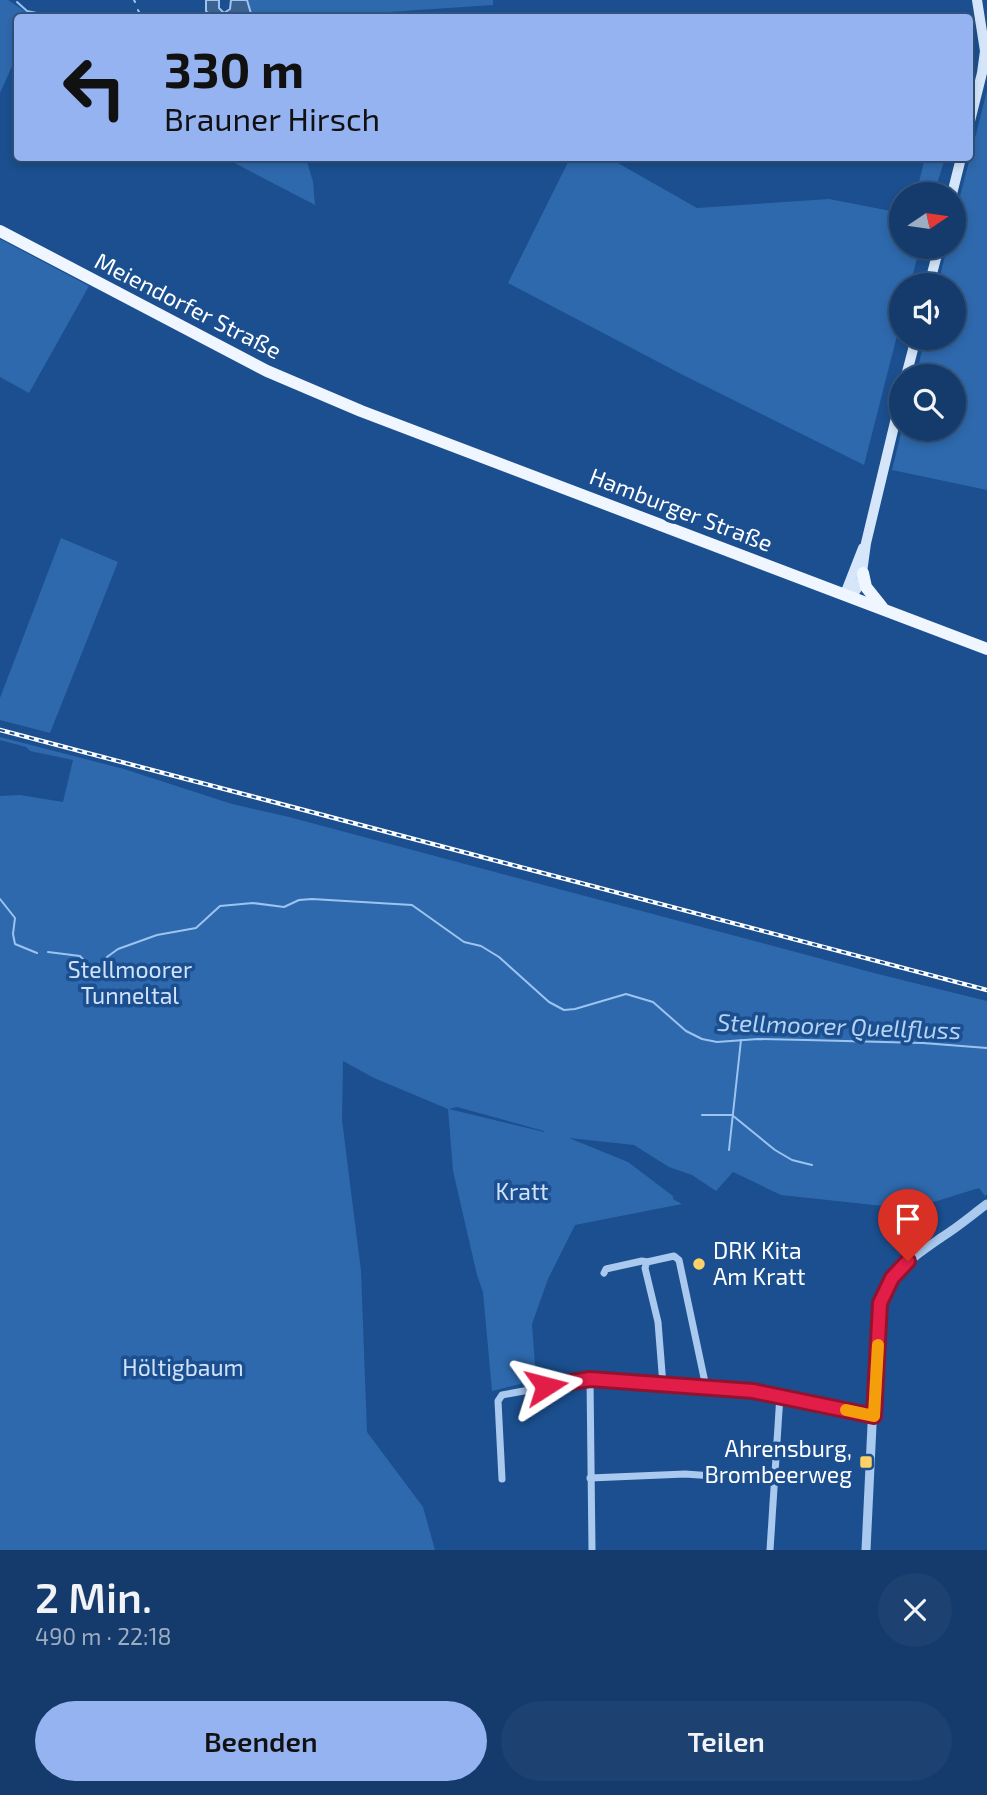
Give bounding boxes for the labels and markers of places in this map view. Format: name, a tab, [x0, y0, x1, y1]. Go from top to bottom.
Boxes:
pin	[878, 1189, 938, 1261]
place label: DRK Kita Am Kratt	[713, 1236, 806, 1290]
marker: DRK Kita Am Kratt	[691, 1256, 707, 1272]
place label: Ahrensburg, Brombeerweg	[705, 1434, 852, 1488]
marker: Ahrensburg, Brombeerweg	[858, 1454, 874, 1470]

